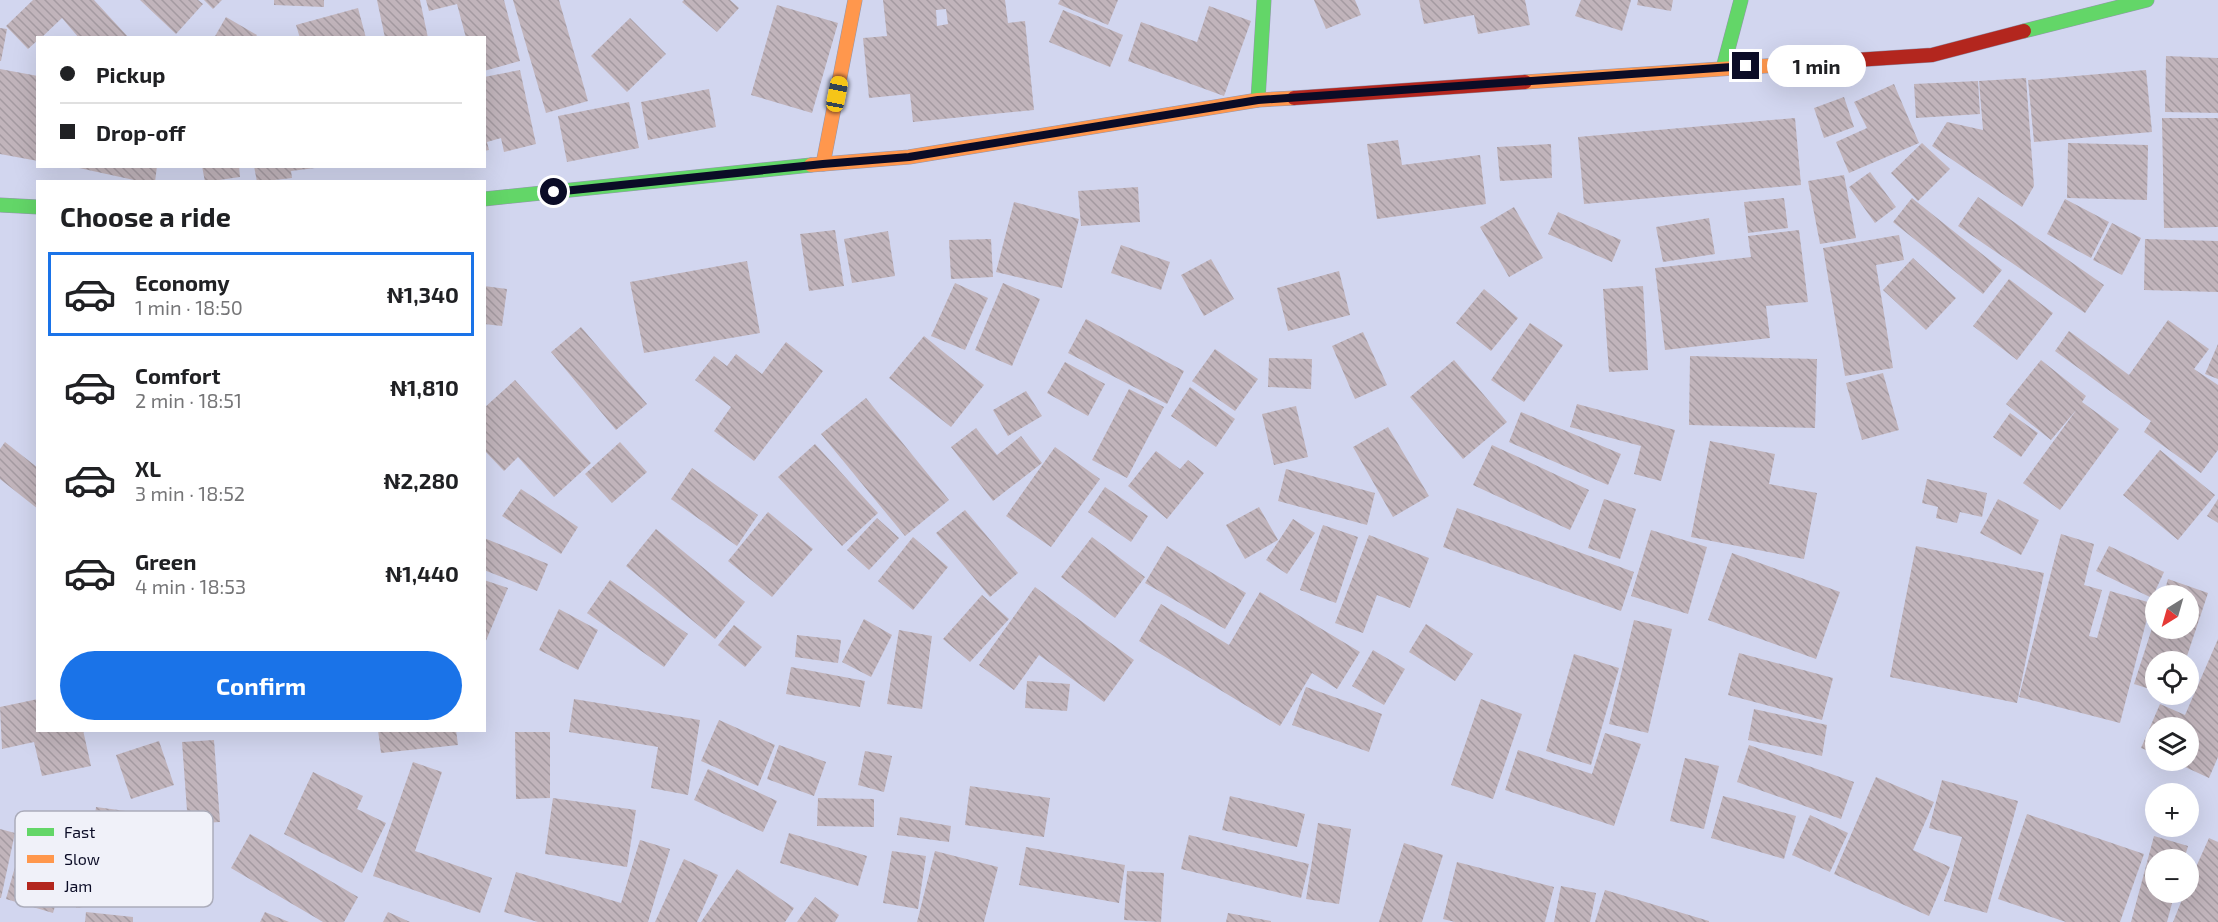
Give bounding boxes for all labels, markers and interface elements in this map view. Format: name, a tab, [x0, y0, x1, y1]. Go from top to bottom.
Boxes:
callout: 1 min	[1767, 45, 1866, 87]
route end	[1732, 52, 1759, 79]
text: 1 min	[1792, 54, 1841, 78]
text: Pickup	[96, 61, 165, 87]
car	[825, 75, 849, 113]
text: Drop-off	[96, 119, 185, 145]
route start	[540, 178, 567, 205]
text: Choose a ride	[60, 200, 231, 232]
icon: car	[63, 267, 117, 321]
text: Economy	[135, 269, 230, 295]
text: ₦1,340	[387, 281, 459, 307]
text: 1 min · 18:50	[135, 295, 243, 319]
icon: car	[63, 360, 117, 414]
text: Comfort	[135, 362, 220, 388]
text: ₦1,810	[390, 374, 459, 400]
text: 2 min · 18:51	[135, 388, 242, 412]
icon: car	[63, 453, 117, 507]
text: XL	[135, 455, 161, 481]
text: ₦2,280	[384, 467, 459, 493]
text: 3 min · 18:52	[135, 481, 245, 505]
icon: car	[63, 546, 117, 600]
text: Green	[135, 548, 197, 574]
text: ₦1,440	[385, 560, 459, 586]
text: 4 min · 18:53	[135, 574, 246, 598]
north arrow	[2145, 585, 2199, 639]
map controls	[2145, 585, 2199, 903]
button: Confirm	[60, 651, 462, 720]
button: locate	[2145, 651, 2199, 705]
button: layers	[2145, 717, 2199, 771]
button: +	[2145, 783, 2199, 837]
legend	[15, 811, 213, 907]
text: Fast	[64, 822, 95, 841]
text: Slow	[64, 849, 100, 868]
button: −	[2145, 849, 2199, 903]
text: Jam	[64, 876, 92, 895]

